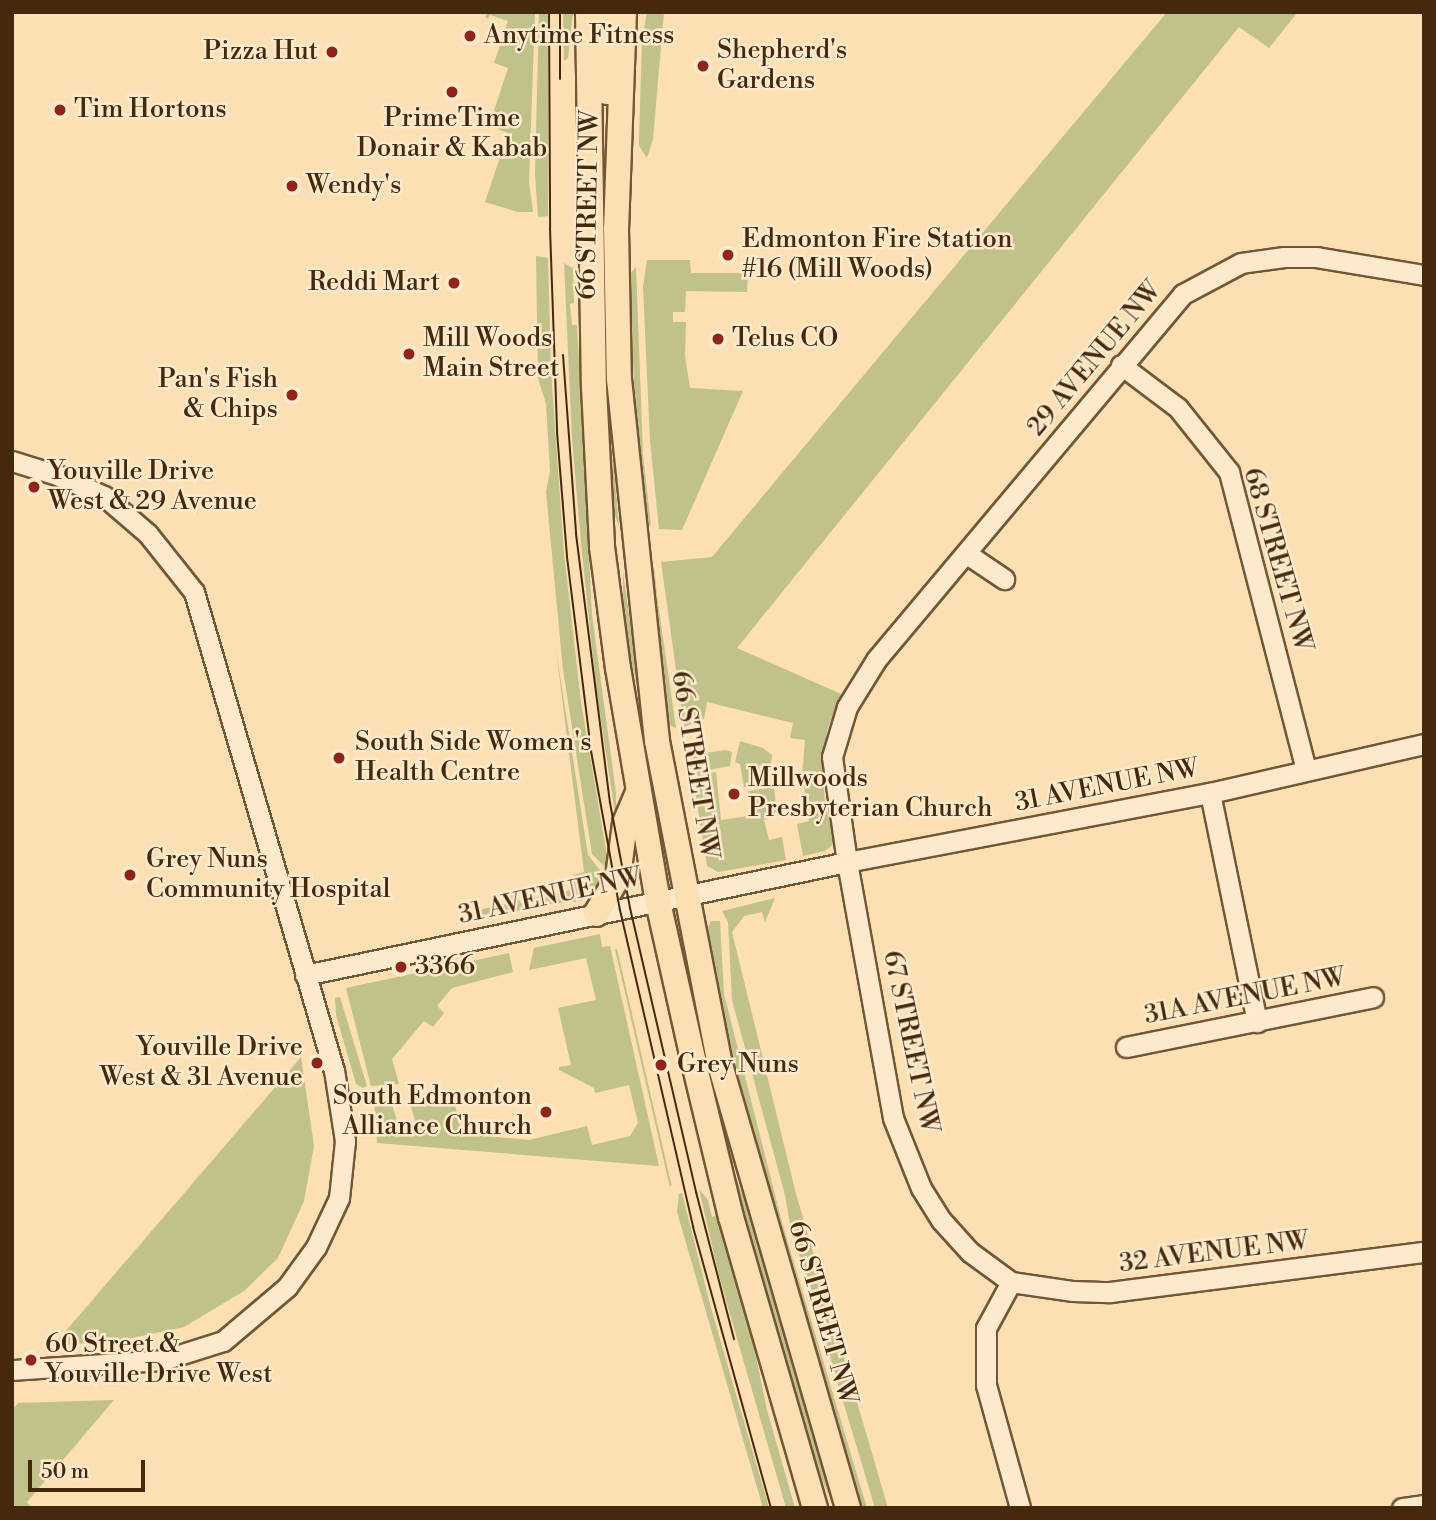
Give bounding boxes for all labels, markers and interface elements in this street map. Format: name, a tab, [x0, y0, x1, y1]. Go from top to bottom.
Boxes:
place label: Anytime Fitness	[484, 20, 674, 52]
marker: Anytime Fitness	[462, 28, 478, 44]
place label: Shepherd's Gardens	[717, 35, 847, 96]
place label: Pizza Hut	[203, 36, 318, 68]
marker: Pizza Hut	[324, 44, 340, 60]
marker: Shepherd's Gardens	[695, 58, 711, 74]
marker: PrimeTime Donair & Kabab	[444, 84, 460, 100]
place label: Tim Hortons	[74, 94, 227, 126]
marker: Tim Hortons	[52, 102, 68, 118]
place label: PrimeTime Donair & Kabab	[357, 103, 547, 164]
street label: 66 STREET NW	[572, 110, 606, 300]
place label: Wendy's	[306, 170, 401, 202]
marker: Wendy's	[284, 178, 300, 194]
place label: Edmonton Fire Station #16 (Mill Woods)	[742, 224, 1012, 286]
marker: Edmonton Fire Station #16 (Mill Woods)	[720, 247, 736, 263]
place label: Reddi Mart	[308, 267, 440, 299]
marker: Reddi Mart	[446, 275, 462, 291]
street label: 29 AVENUE NW	[1021, 275, 1169, 443]
place label: Mill Woods Main Street	[423, 323, 559, 384]
place label: Telus CO	[732, 323, 838, 355]
marker: Telus CO	[710, 331, 726, 347]
marker: Mill Woods Main Street	[401, 346, 417, 362]
place label: Pan's Fish & Chips	[158, 364, 278, 426]
marker: Pan's Fish & Chips	[284, 387, 300, 403]
place label: Youville Drive West & 29 Avenue	[48, 456, 257, 518]
street label: 68 STREET NW	[1236, 464, 1318, 656]
marker: Youville Drive West & 29 Avenue	[26, 479, 42, 495]
street label: 66 STREET NW	[664, 669, 724, 861]
place label: South Side Women's Health Centre	[355, 727, 592, 788]
marker: South Side Women's Health Centre	[329, 748, 349, 768]
street label: 31 AVENUE NW	[1012, 753, 1202, 819]
place label: Millwoods Presbyterian Church	[748, 763, 992, 824]
marker: Millwoods Presbyterian Church	[726, 786, 742, 802]
place label: Grey Nuns Community Hospital	[146, 844, 390, 906]
street label: 31 AVENUE NW	[456, 862, 644, 932]
marker: Grey Nuns Community Hospital	[120, 865, 140, 885]
street label: 67 STREET NW	[875, 948, 945, 1136]
place label: 3366	[415, 951, 475, 983]
marker: 3366	[393, 959, 409, 975]
street label: 31A AVENUE NW	[1142, 962, 1348, 1032]
place label: Youville Drive West & 31 Avenue	[100, 1032, 303, 1094]
place label: Grey Nuns	[677, 1049, 799, 1081]
marker: Youville Drive West & 31 Avenue	[309, 1055, 325, 1071]
marker: Grey Nuns	[651, 1055, 671, 1075]
place label: South Edmonton Alliance Church	[333, 1081, 532, 1142]
marker: South Edmonton Alliance Church	[538, 1104, 554, 1120]
street label: 66 STREET NW	[781, 1217, 863, 1409]
street label: 32 AVENUE NW	[1117, 1226, 1311, 1280]
place label: 60 Street & Youville Drive West	[45, 1329, 272, 1390]
marker: 60 Street & Youville Drive West	[23, 1352, 39, 1368]
scale bar	[32, 1446, 149, 1490]
text: 50 m	[41, 1459, 89, 1485]

